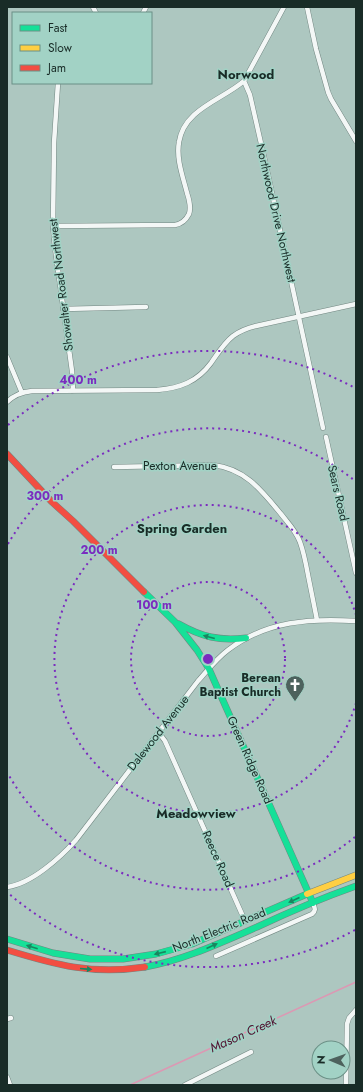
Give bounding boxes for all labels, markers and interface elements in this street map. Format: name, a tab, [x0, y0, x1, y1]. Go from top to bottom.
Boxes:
legend	[12, 12, 152, 84]
text: Fast	[48, 19, 67, 37]
text: Slow	[48, 39, 73, 57]
text: Jam	[46, 59, 66, 77]
district label: Norwood	[218, 65, 274, 84]
street label: Northwood Drive Northwest	[251, 142, 301, 284]
street label: Showalter Road Northwest	[44, 218, 78, 352]
text: 400 m	[59, 371, 97, 389]
street label: Pexton Avenue	[143, 457, 217, 475]
street label: Sears Road	[323, 463, 353, 523]
text: 300 m	[27, 487, 64, 505]
district label: Spring Garden	[137, 519, 227, 538]
text: 200 m	[80, 541, 118, 559]
text: 100 m	[136, 596, 172, 614]
one-way arrow	[203, 634, 215, 640]
centre of rings	[201, 652, 215, 666]
place label: Berean Baptist Church	[199, 669, 281, 701]
church icon: Berean Baptist Church	[284, 674, 306, 702]
street label: Dalewood Avenue	[123, 691, 193, 775]
street label: Green Ridge Road	[223, 713, 277, 807]
district label: Meadowview	[156, 804, 236, 823]
street label: Reece Road	[197, 828, 239, 890]
one-way arrow	[287, 897, 299, 903]
street label: North Electric Road	[170, 903, 268, 957]
one-way arrow	[206, 943, 218, 949]
one-way arrow	[26, 944, 38, 950]
one-way arrow	[154, 950, 166, 956]
one-way arrow	[80, 965, 92, 972]
water label: Mason Creek	[207, 1011, 280, 1057]
north arrow	[311, 1040, 351, 1080]
text: N	[313, 1055, 329, 1064]

